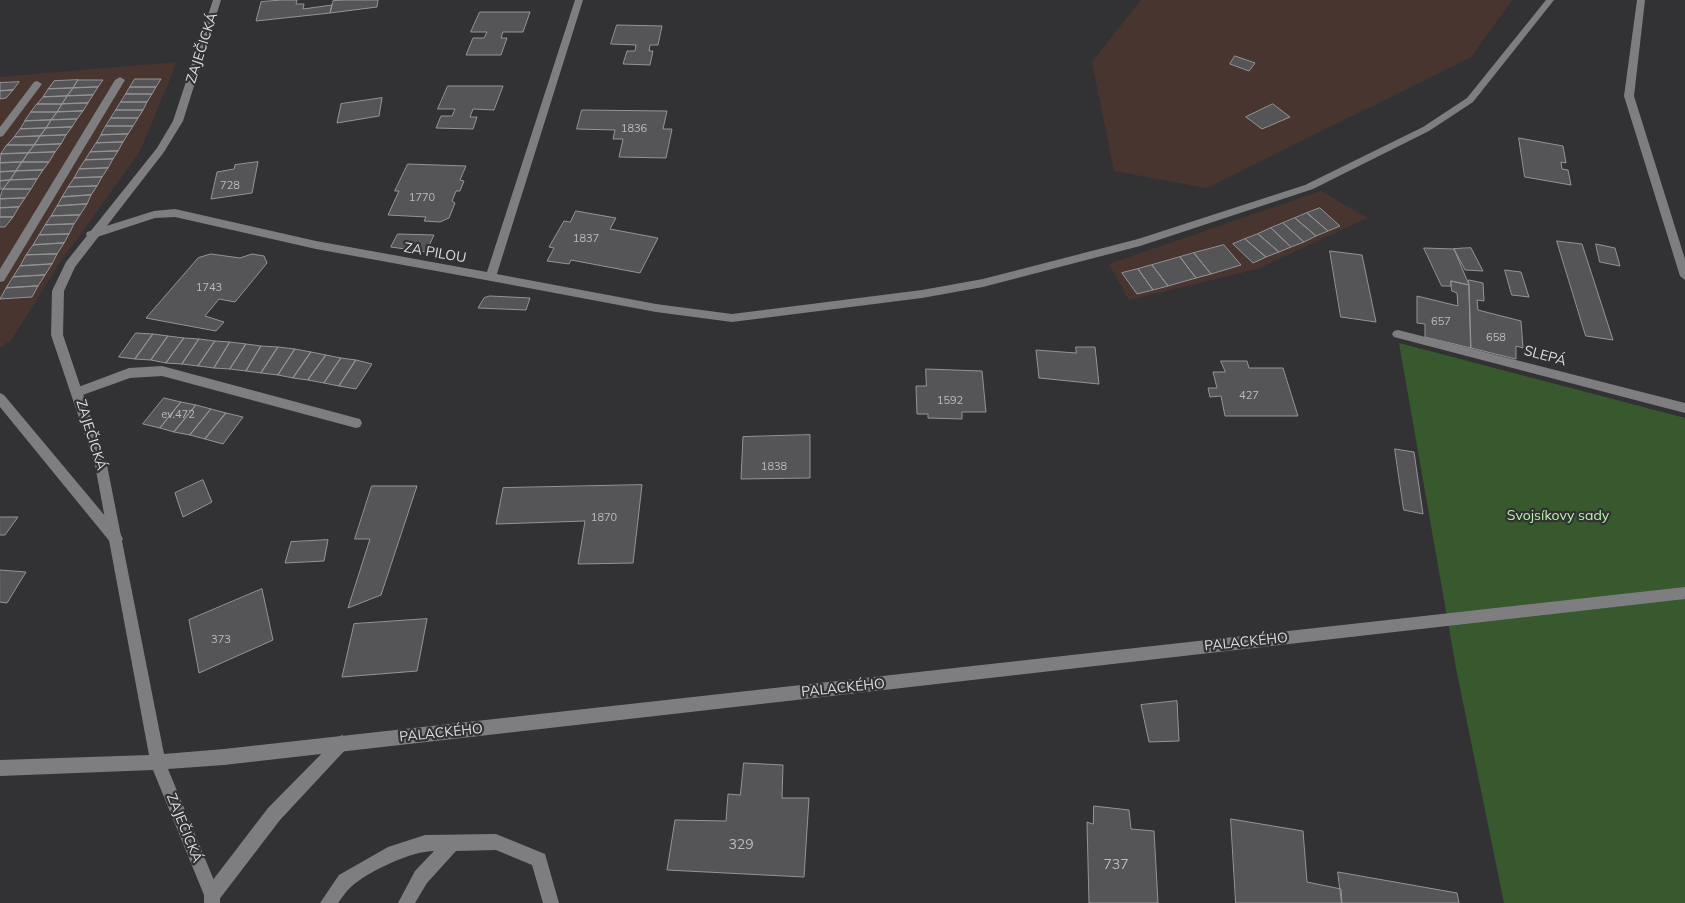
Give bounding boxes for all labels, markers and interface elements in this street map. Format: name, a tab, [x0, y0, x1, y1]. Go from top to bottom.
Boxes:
street label: ZAJEČICKÁ	[183, 11, 221, 85]
house number: 1836	[621, 122, 647, 136]
house number: 728	[220, 179, 240, 193]
house number: 1770	[409, 191, 435, 205]
house number: 1837	[573, 232, 599, 246]
street label: ZA PILOU	[403, 239, 467, 267]
house number: 1743	[196, 281, 222, 295]
house number: 657	[1431, 315, 1451, 329]
house number: 658	[1486, 331, 1506, 345]
street label: SLEPÁ	[1522, 342, 1568, 370]
house number: 427	[1239, 389, 1259, 403]
house number: 1592	[937, 394, 963, 408]
street label: ZAJEČICKÁ	[72, 398, 110, 472]
house number: ev.472	[161, 408, 195, 422]
house number: 1838	[761, 460, 787, 474]
park label: Svojsíkovy sady	[1507, 508, 1609, 524]
house number: 1870	[591, 511, 617, 525]
street label: PALACKÉHO	[1203, 629, 1289, 655]
house number: 373	[211, 633, 231, 647]
street label: PALACKÉHO	[800, 675, 886, 701]
street label: PALACKÉHO	[398, 720, 484, 746]
street label: ZAJEČICKÁ	[163, 791, 205, 865]
house number: 329	[728, 837, 754, 853]
house number: 737	[1103, 857, 1129, 873]

